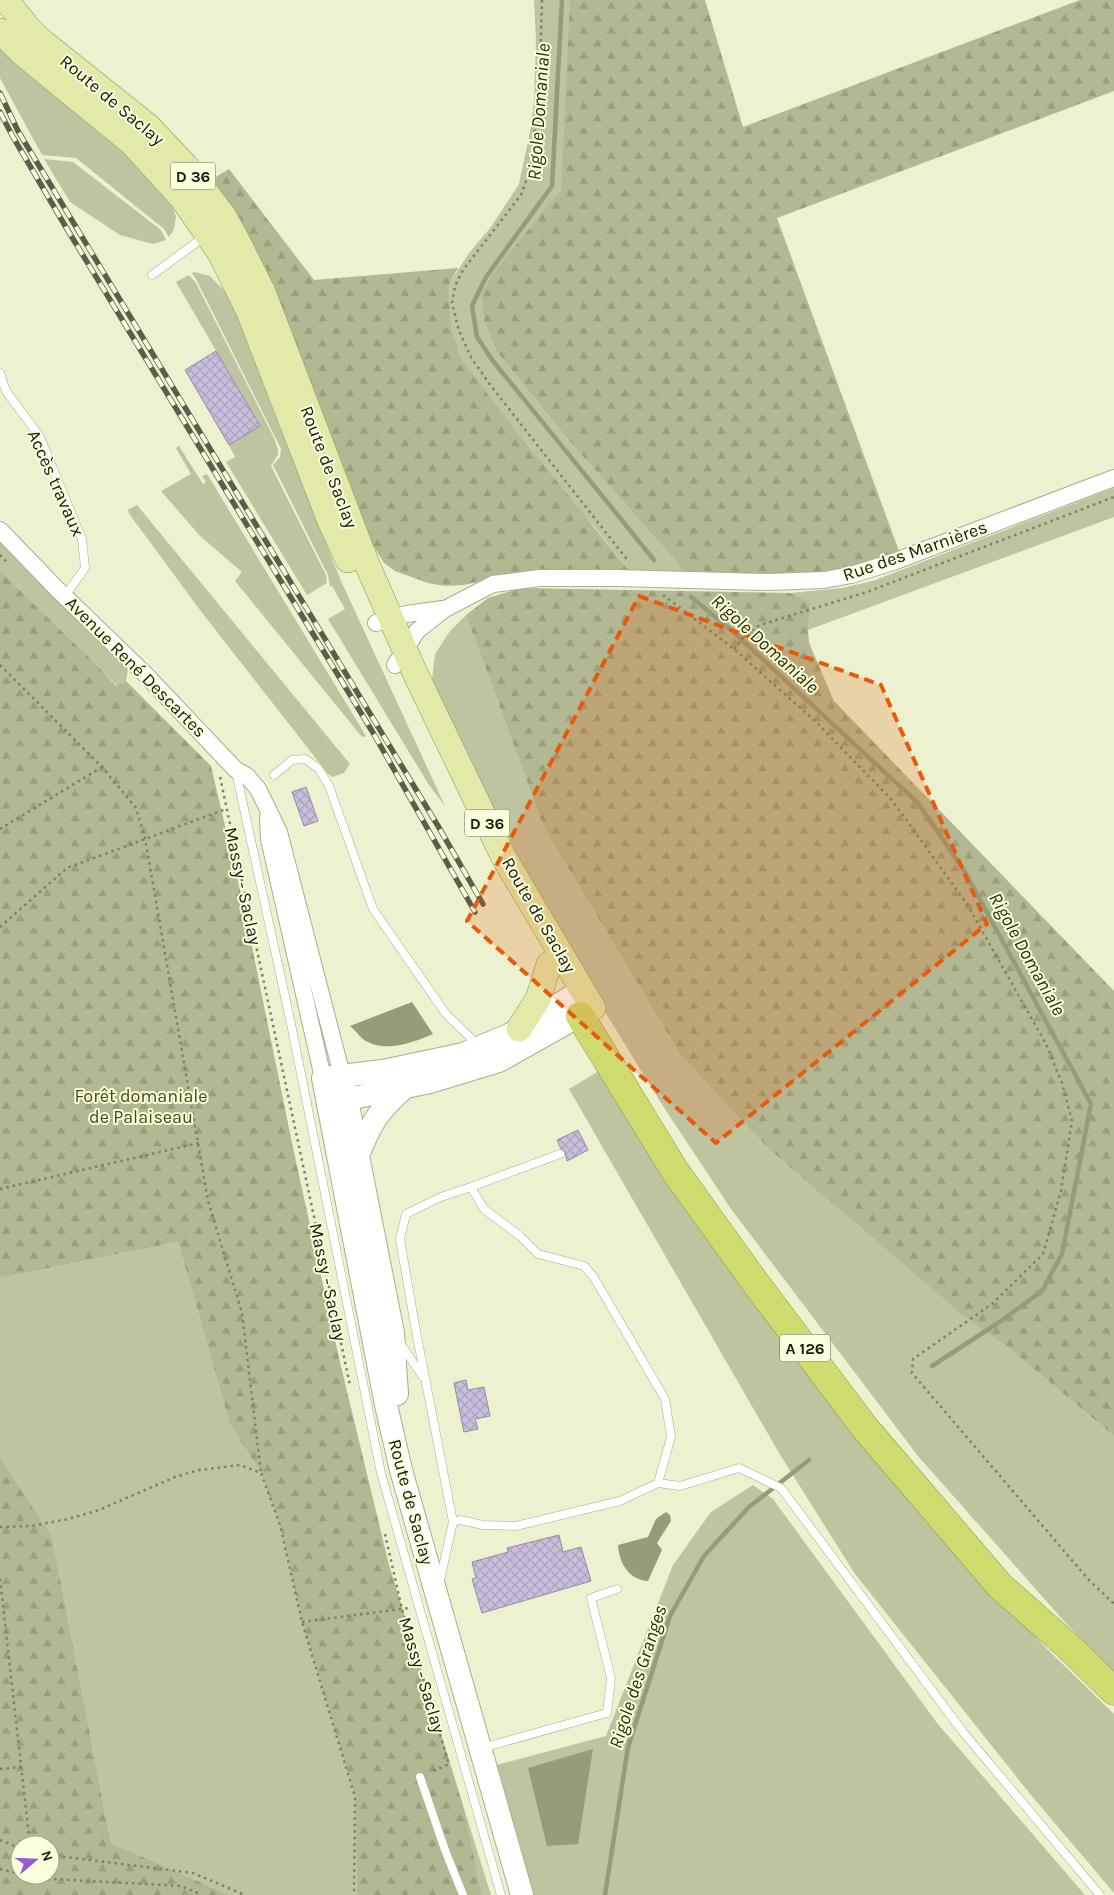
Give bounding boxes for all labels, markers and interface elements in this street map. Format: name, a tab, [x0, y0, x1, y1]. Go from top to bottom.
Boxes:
water label: Rigole Domaniale	[523, 43, 555, 181]
street label: Route de Saclay	[55, 50, 169, 150]
road number: D 36	[170, 162, 216, 190]
street label: Route de Saclay	[296, 403, 363, 532]
street label: Accès travaux	[23, 426, 89, 540]
street label: Rue des Marnières	[840, 516, 990, 586]
water label: Rigole Domaniale	[707, 590, 823, 698]
street label: Avenue René Descartes	[61, 592, 211, 742]
road number: D 36	[464, 810, 510, 836]
street label: Massy - Saclay	[220, 825, 266, 948]
street label: Route de Saclay	[497, 853, 581, 977]
water label: Rigole Domaniale	[984, 889, 1070, 1019]
park label: Forêt domaniale de Palaiseau	[74, 1085, 208, 1128]
street label: Massy - Saclay	[305, 1221, 351, 1344]
road number: A 126	[780, 1335, 830, 1362]
street label: Route de Saclay	[384, 1437, 439, 1568]
water label: Rigole des Granges	[604, 1603, 672, 1751]
street label: Massy - Saclay	[394, 1614, 450, 1736]
north arrow	[10, 1835, 60, 1885]
text: N	[37, 1848, 56, 1863]

